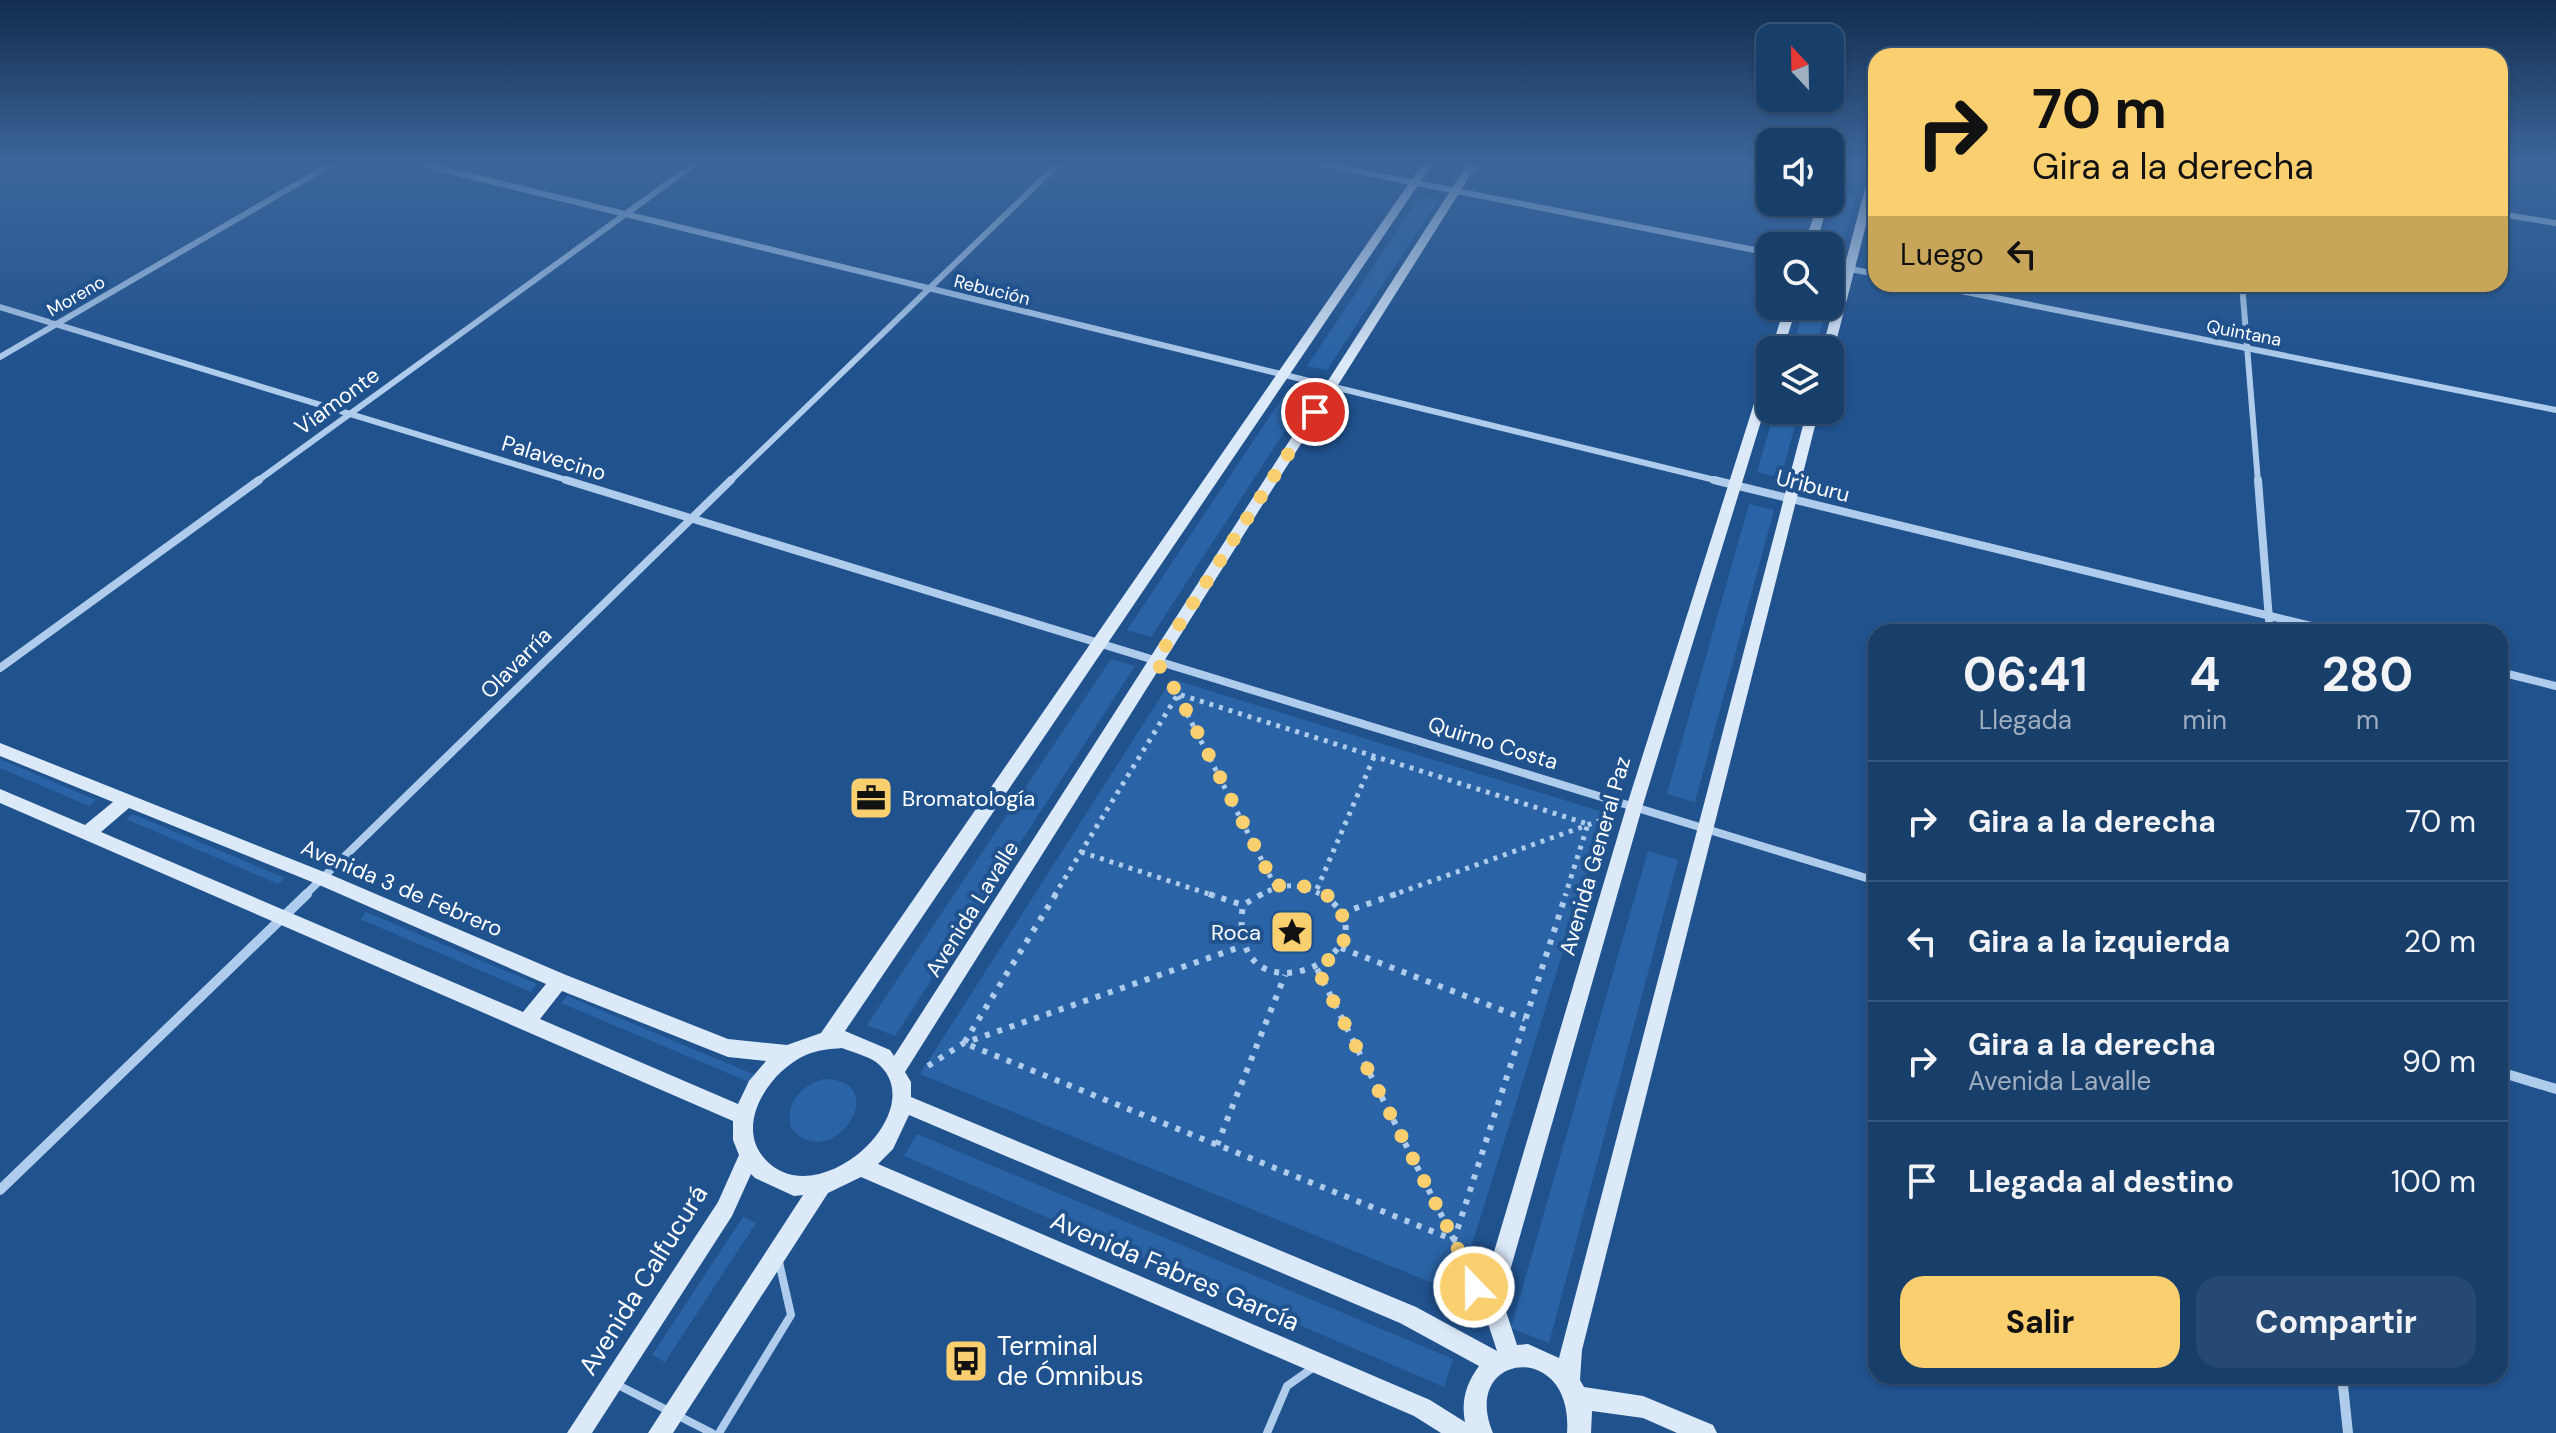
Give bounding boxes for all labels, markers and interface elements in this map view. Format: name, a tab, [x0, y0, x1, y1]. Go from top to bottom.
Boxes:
north arrow	[1756, 24, 1844, 112]
map controls	[1756, 24, 1844, 424]
text: 70 m	[2032, 72, 2167, 145]
icon: right	[1900, 80, 2004, 184]
button: sound	[1756, 128, 1844, 216]
text: Gira a la derecha	[2032, 143, 2314, 190]
button: search	[1756, 232, 1844, 320]
icon: left	[2000, 232, 2044, 276]
text: Luego	[1900, 235, 1984, 274]
street label: Rebución	[951, 269, 1033, 311]
street label: Moreno	[43, 270, 109, 322]
street label: Quintana	[2204, 314, 2284, 352]
button: layers	[1756, 336, 1844, 424]
street label: Viamonte	[289, 360, 385, 442]
pin	[1281, 378, 1349, 446]
icon: arrive	[1293, 390, 1337, 434]
street label: Palavecino	[498, 428, 610, 488]
street label: Uriburu	[1773, 463, 1853, 509]
street label: Olavarría	[474, 621, 558, 705]
text: 06:41	[1963, 643, 2088, 706]
text: 4	[2189, 643, 2220, 706]
text: 280	[2322, 643, 2413, 706]
text: Llegada	[1979, 703, 2072, 737]
text: min	[2183, 703, 2227, 737]
text: m	[2356, 703, 2379, 737]
street label: Quirno Costa	[1424, 709, 1562, 777]
street label: Avenida General Paz	[1553, 753, 1637, 959]
office icon: Bromatología	[847, 774, 895, 822]
place label: Bromatología	[902, 784, 1035, 813]
icon: right	[1900, 799, 1944, 843]
text: Gira a la derecha	[1968, 802, 2216, 841]
text: 70 m	[2405, 802, 2476, 841]
street label: Avenida 3 de Febrero	[297, 832, 507, 944]
street label: Avenida Lavalle	[919, 836, 1025, 982]
place icon: Roca	[1268, 908, 1316, 956]
place label: Roca	[1211, 918, 1261, 947]
icon: left	[1900, 919, 1944, 963]
text: Gira a la izquierda	[1968, 922, 2230, 961]
text: 20 m	[2404, 922, 2476, 961]
text: Gira a la derecha	[1968, 1025, 2216, 1064]
icon: right	[1900, 1039, 1944, 1083]
text: 90 m	[2402, 1042, 2476, 1081]
text: Avenida Lavalle	[1968, 1064, 2151, 1098]
icon: arrive	[1900, 1159, 1944, 1203]
text: Llegada al destino	[1968, 1162, 2234, 1201]
text: 100 m	[2391, 1162, 2476, 1201]
street label: Avenida Calfucurá	[571, 1178, 715, 1382]
street label: Avenida Fabres García	[1045, 1203, 1305, 1339]
position arrow	[1432, 1245, 1516, 1329]
button: Salir	[1900, 1276, 2180, 1368]
button: Compartir	[2196, 1276, 2476, 1368]
place label: Terminal de Ómnibus	[997, 1329, 1144, 1393]
bus stop icon: Terminal de Ómnibus	[942, 1337, 990, 1385]

